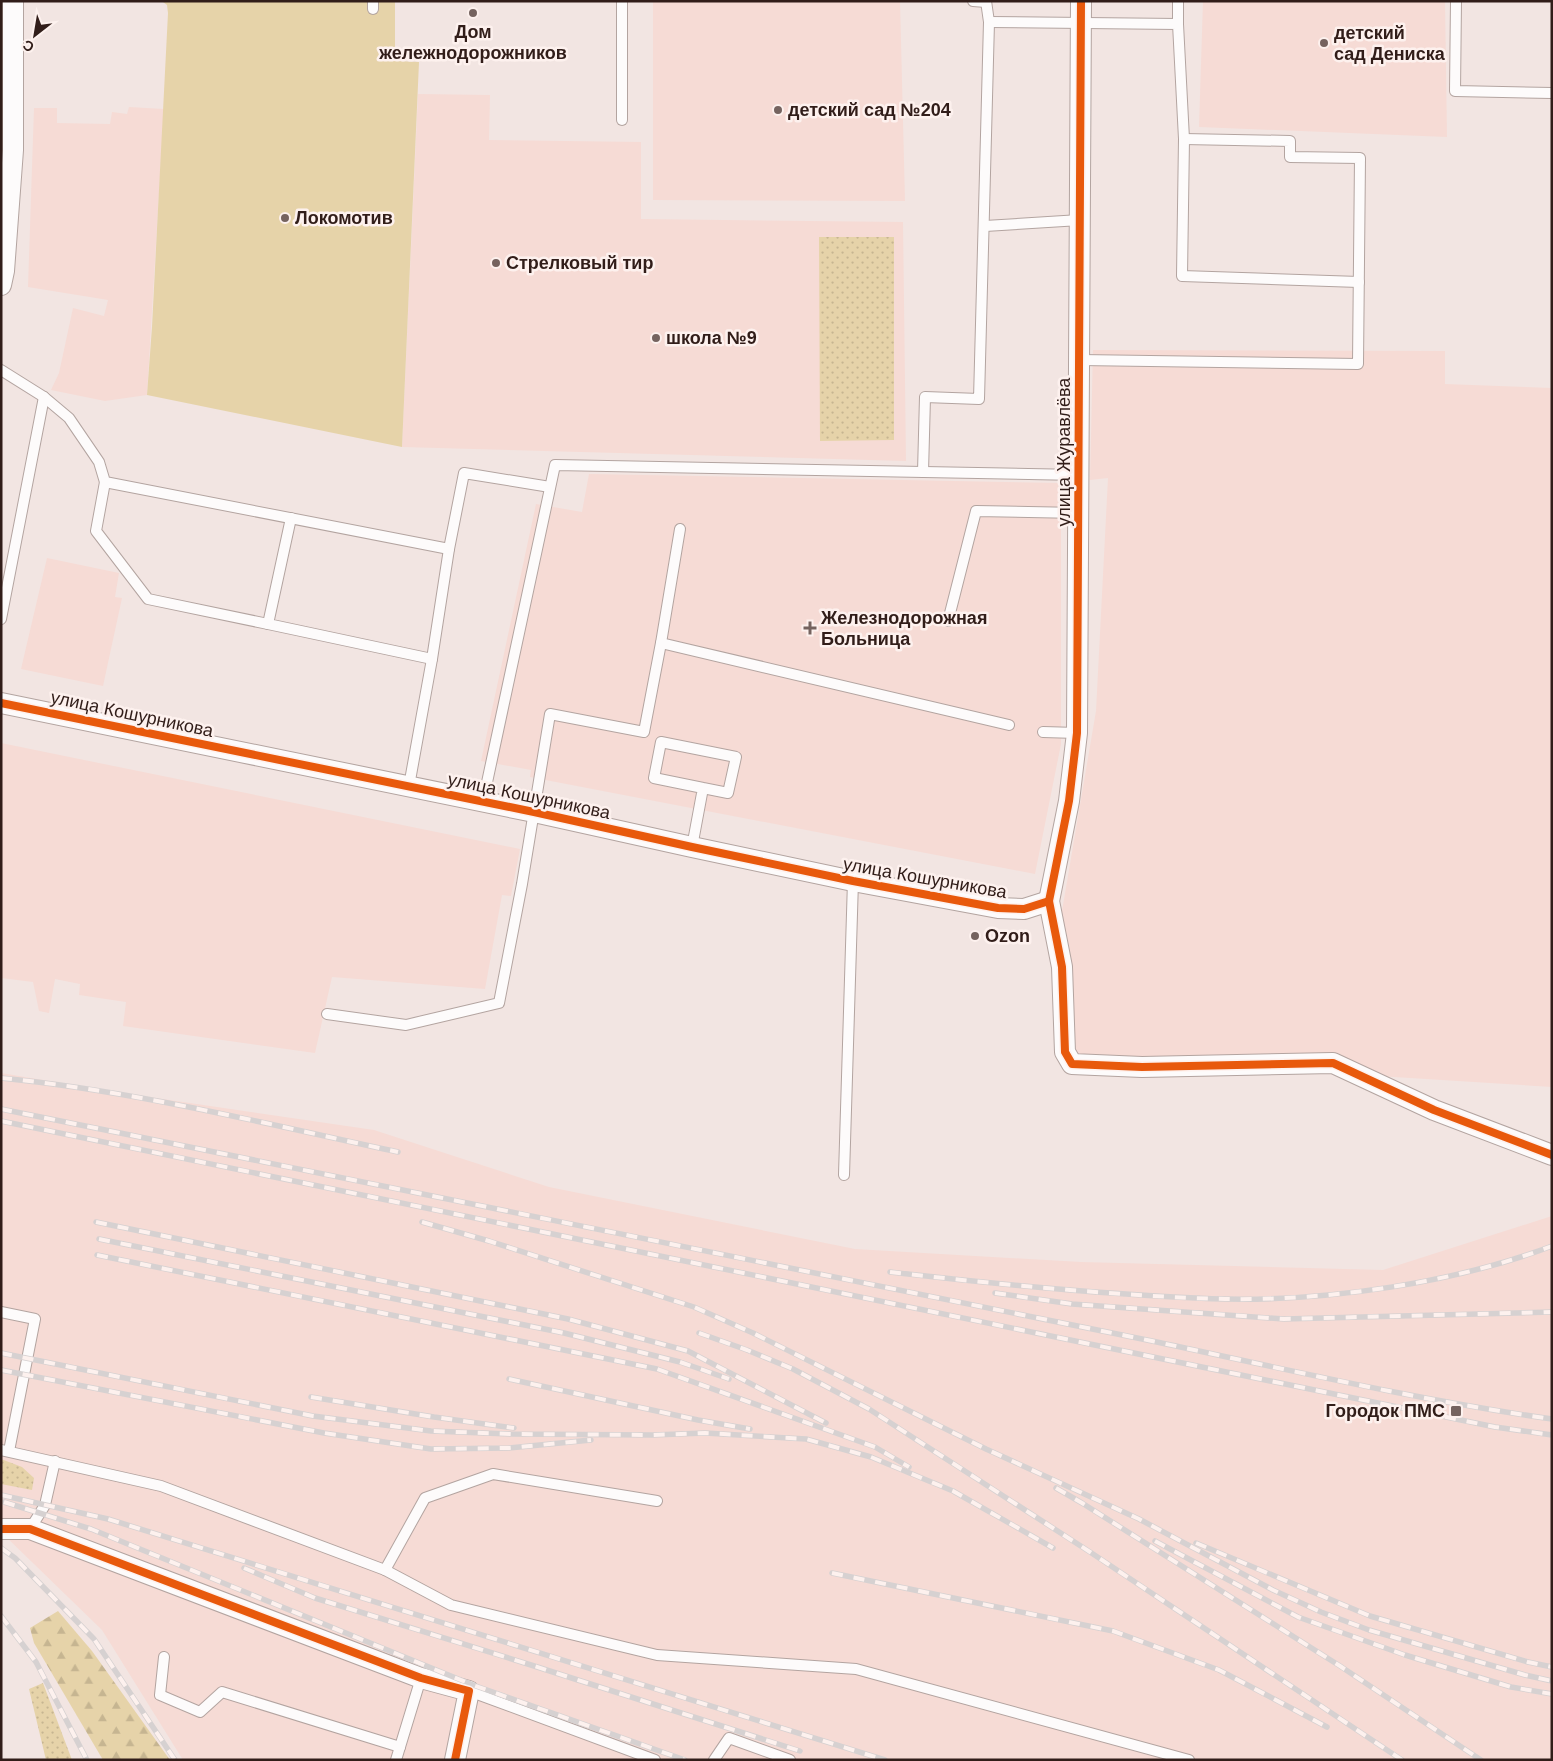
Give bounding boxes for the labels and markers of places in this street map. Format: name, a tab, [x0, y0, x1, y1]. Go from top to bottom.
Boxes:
marker: Дом жележнодорожников	[467, 7, 479, 19]
place label: Дом жележнодорожников	[378, 22, 567, 63]
place label: детский сад Дениска	[1334, 23, 1446, 64]
marker: детский сад Дениска	[1318, 37, 1330, 49]
place label: детский сад №204	[788, 100, 951, 120]
marker: детский сад №204	[772, 104, 784, 116]
place label: Локомотив	[295, 208, 393, 228]
marker: Локомотив	[279, 212, 291, 224]
place label: Стрелковый тир	[506, 253, 653, 273]
marker: Стрелковый тир	[490, 257, 502, 269]
place label: школа №9	[666, 328, 757, 348]
marker: школа №9	[650, 332, 662, 344]
place label: Железнодорожная Больница	[820, 608, 987, 649]
marker: Железнодорожная Больница	[803, 621, 817, 635]
place label: Ozon	[985, 926, 1030, 946]
marker: Ozon	[969, 930, 981, 942]
place label: Городок ПМС	[1326, 1401, 1445, 1421]
marker: Городок ПМС	[1449, 1404, 1463, 1418]

